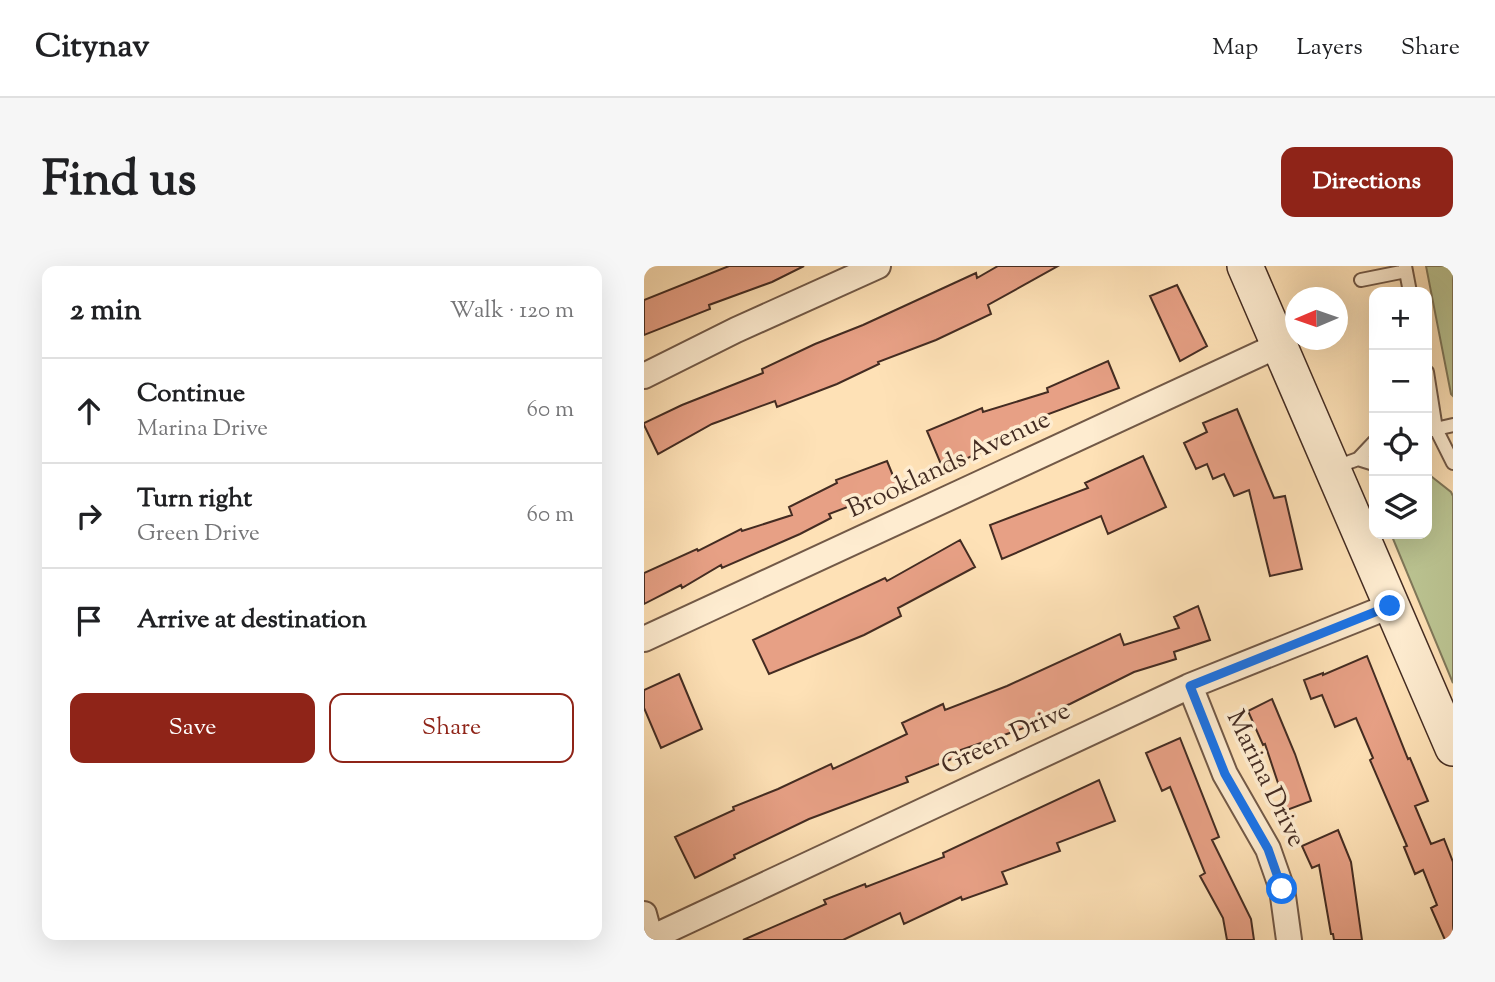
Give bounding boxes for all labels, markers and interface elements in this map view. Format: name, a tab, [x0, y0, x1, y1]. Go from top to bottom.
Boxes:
text: Citynav	[35, 24, 150, 72]
text: Map	[1212, 31, 1258, 65]
text: Layers	[1296, 31, 1363, 65]
text: Share	[1401, 31, 1460, 65]
text: Find us	[42, 147, 196, 217]
button: Directions	[1281, 147, 1453, 217]
north arrow	[1285, 287, 1348, 350]
map controls	[1369, 287, 1432, 539]
button: +	[1369, 287, 1432, 350]
text: 2 min	[70, 290, 142, 333]
text: Walk · 120 m	[450, 295, 574, 328]
button: −	[1369, 350, 1432, 413]
text: Continue	[137, 376, 245, 413]
icon: ahead	[70, 392, 108, 430]
text: 60 m	[526, 394, 574, 427]
street label: Brooklands Avenue	[841, 402, 1057, 528]
text: Marina Drive	[137, 413, 268, 446]
button: locate	[1369, 413, 1432, 476]
button: layers	[1369, 476, 1432, 539]
text: Turn right	[137, 481, 252, 518]
icon: right	[70, 497, 108, 535]
text: 60 m	[526, 499, 574, 532]
text: Green Drive	[137, 518, 260, 551]
route end	[1374, 590, 1405, 621]
icon: arrive	[70, 602, 108, 640]
text: Arrive at destination	[137, 602, 367, 639]
button: Save	[70, 693, 315, 763]
button: Share	[329, 693, 574, 763]
street label: Green Drive	[935, 693, 1077, 785]
street label: Marina Drive	[1216, 704, 1314, 854]
route start	[1266, 873, 1297, 904]

